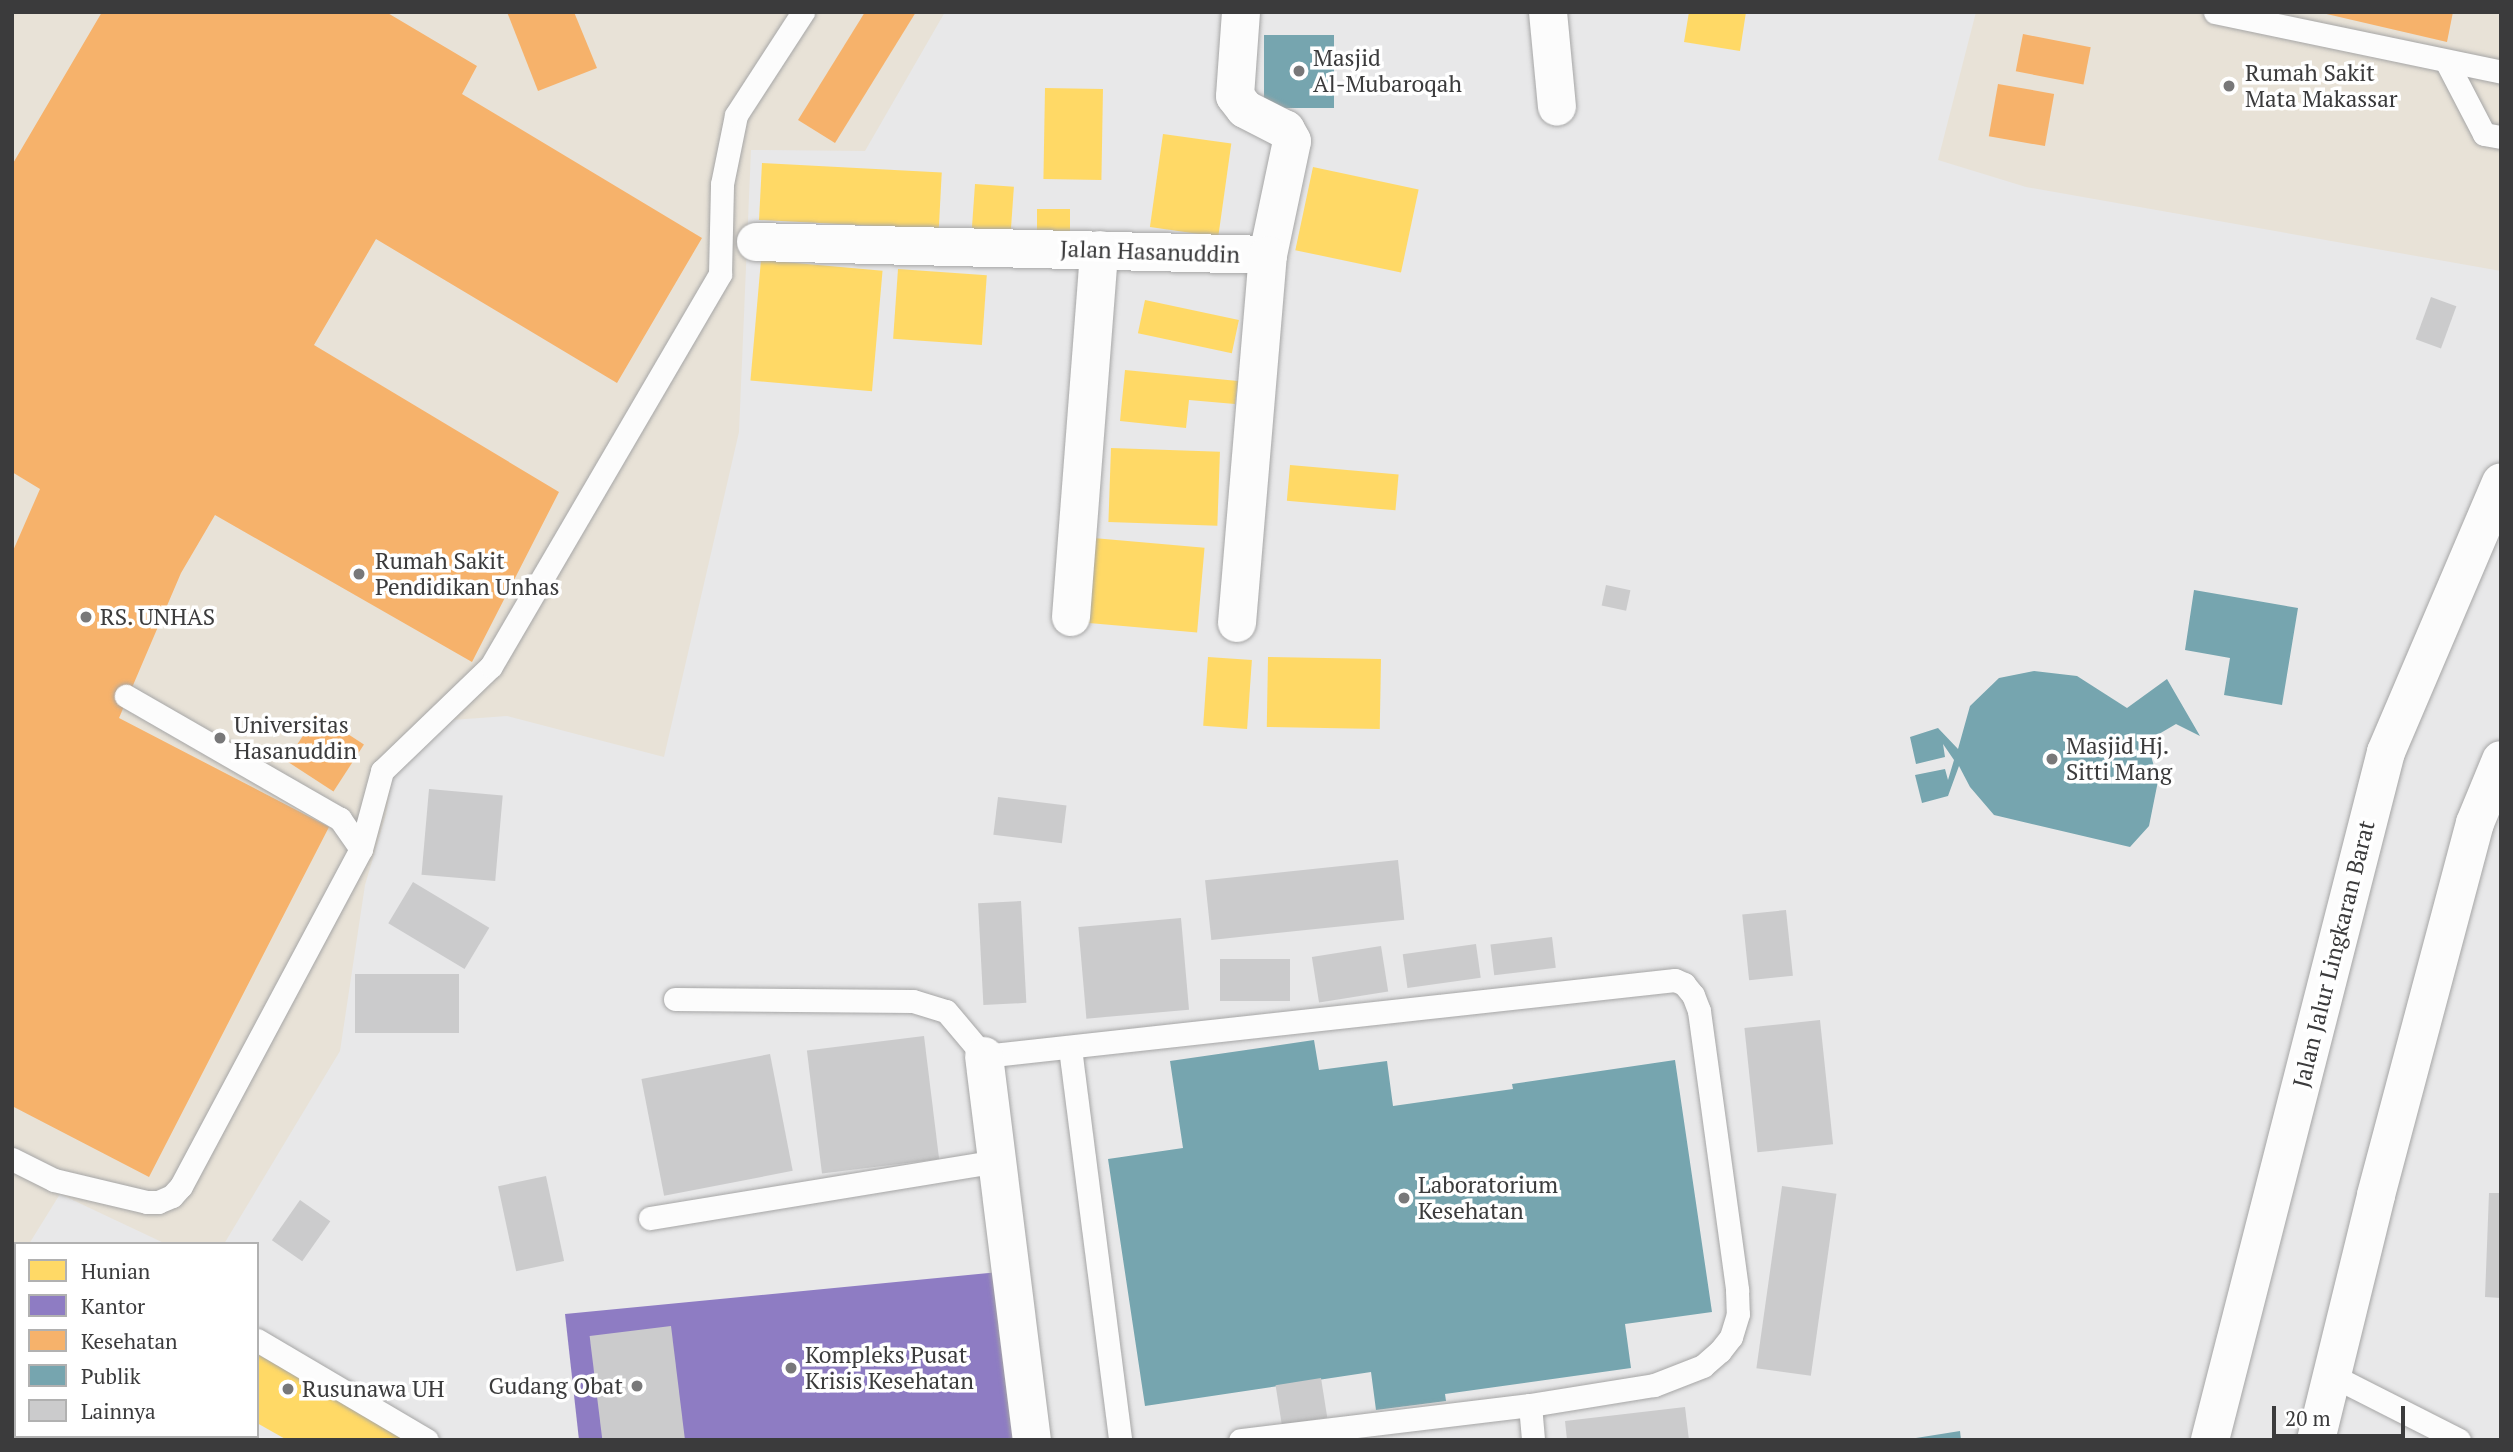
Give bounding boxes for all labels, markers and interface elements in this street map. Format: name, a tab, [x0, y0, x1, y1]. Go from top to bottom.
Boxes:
place label: Masjid Al-Mubaroqah	[1313, 44, 1462, 98]
place label: Rumah Sakit Mata Makassar	[2245, 59, 2398, 113]
marker: Masjid Al-Mubaroqah	[1291, 63, 1307, 79]
marker: Rumah Sakit Mata Makassar	[2219, 76, 2239, 96]
street label: Jalan Hasanuddin	[1059, 235, 1241, 269]
place label: Rumah Sakit Pendidikan Unhas	[375, 547, 560, 601]
marker: Rumah Sakit Pendidikan Unhas	[349, 564, 369, 584]
place label: RS. UNHAS	[100, 603, 216, 631]
marker: RS. UNHAS	[78, 609, 94, 625]
place label: Universitas Hasanuddin	[234, 711, 357, 765]
marker: Universitas Hasanuddin	[212, 730, 228, 746]
place label: Masjid Hj. Sitti Mang	[2066, 732, 2172, 786]
marker: Masjid Hj. Sitti Mang	[2044, 751, 2060, 767]
street label: Jalan Jalur Lingkaran Barat	[2287, 817, 2381, 1091]
place label: Laboratorium Kesehatan	[1418, 1171, 1558, 1225]
marker: Laboratorium Kesehatan	[1396, 1190, 1412, 1206]
legend	[14, 1242, 259, 1438]
text: Hunian	[81, 1257, 150, 1285]
text: Kantor	[81, 1292, 145, 1320]
text: Kesehatan	[81, 1327, 178, 1355]
place label: Kompleks Pusat Krisis Kesehatan	[805, 1341, 974, 1395]
marker: Kompleks Pusat Krisis Kesehatan	[783, 1360, 799, 1376]
text: Publik	[81, 1362, 140, 1390]
place label: Gudang Obat	[489, 1372, 623, 1400]
place label: Rusunawa UH	[302, 1375, 444, 1403]
marker: Gudang Obat	[629, 1378, 645, 1394]
marker: Rusunawa UH	[280, 1381, 296, 1397]
scale bar	[2275, 1392, 2408, 1436]
text: Lainnya	[81, 1397, 156, 1425]
text: 20 m	[2285, 1404, 2331, 1432]

